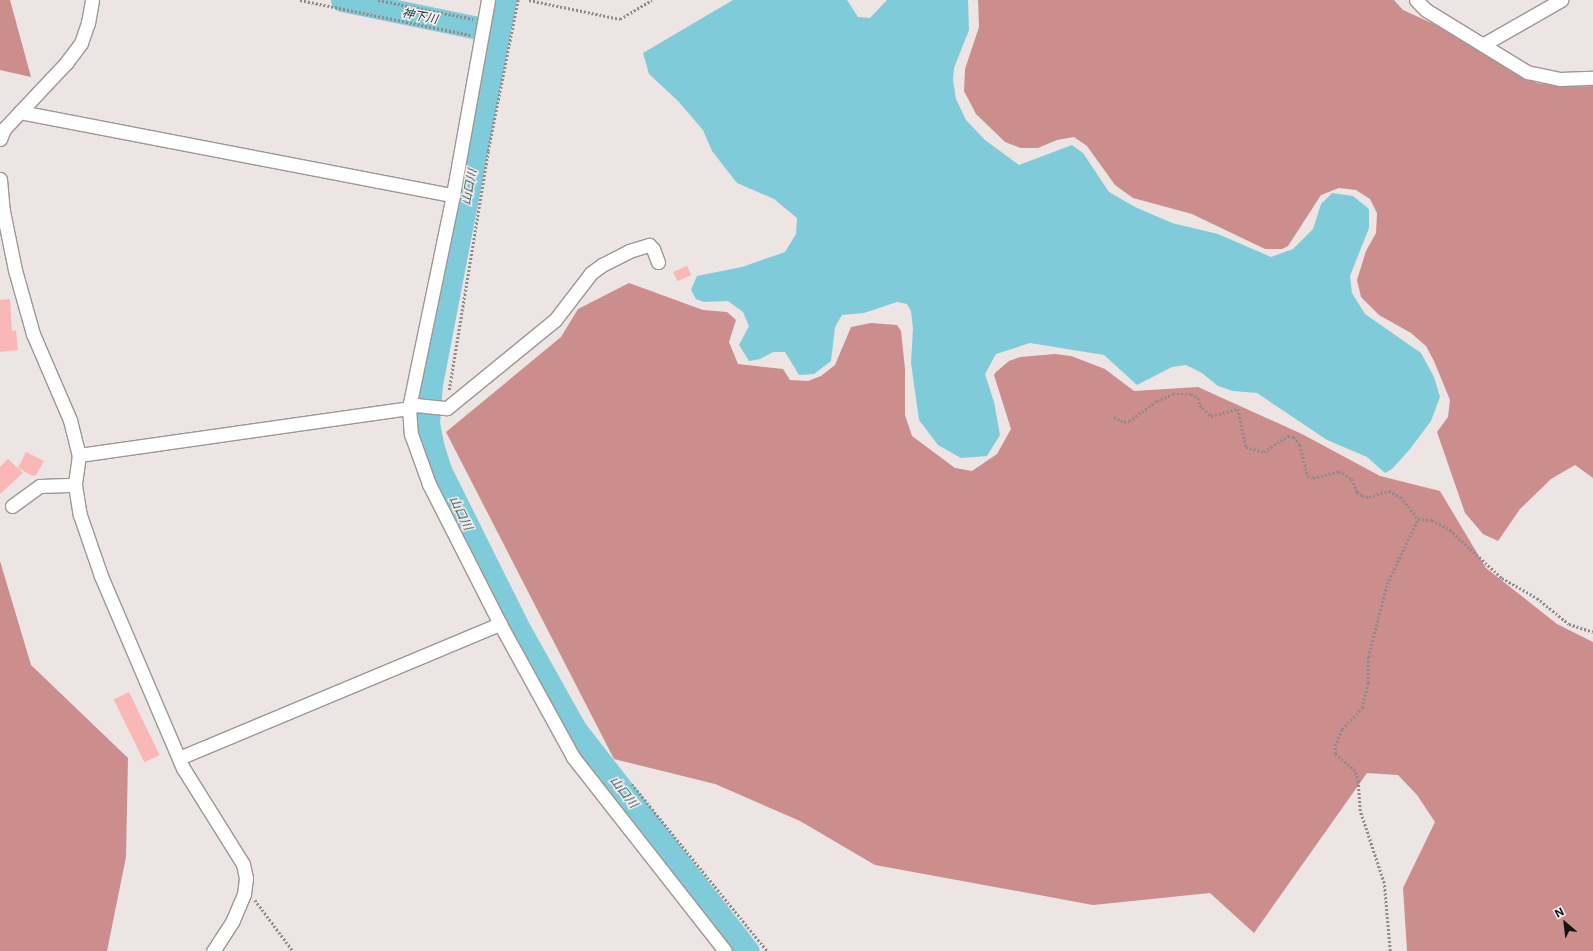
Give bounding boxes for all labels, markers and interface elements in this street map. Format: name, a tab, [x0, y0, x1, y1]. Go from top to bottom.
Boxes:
water label: 神下川	[401, 5, 439, 27]
water label: 山口川	[458, 168, 480, 206]
water label: 山口川	[447, 494, 475, 532]
water label: 山口川	[607, 773, 641, 811]
north arrow	[1545, 903, 1585, 943]
text: N	[1552, 904, 1566, 921]

